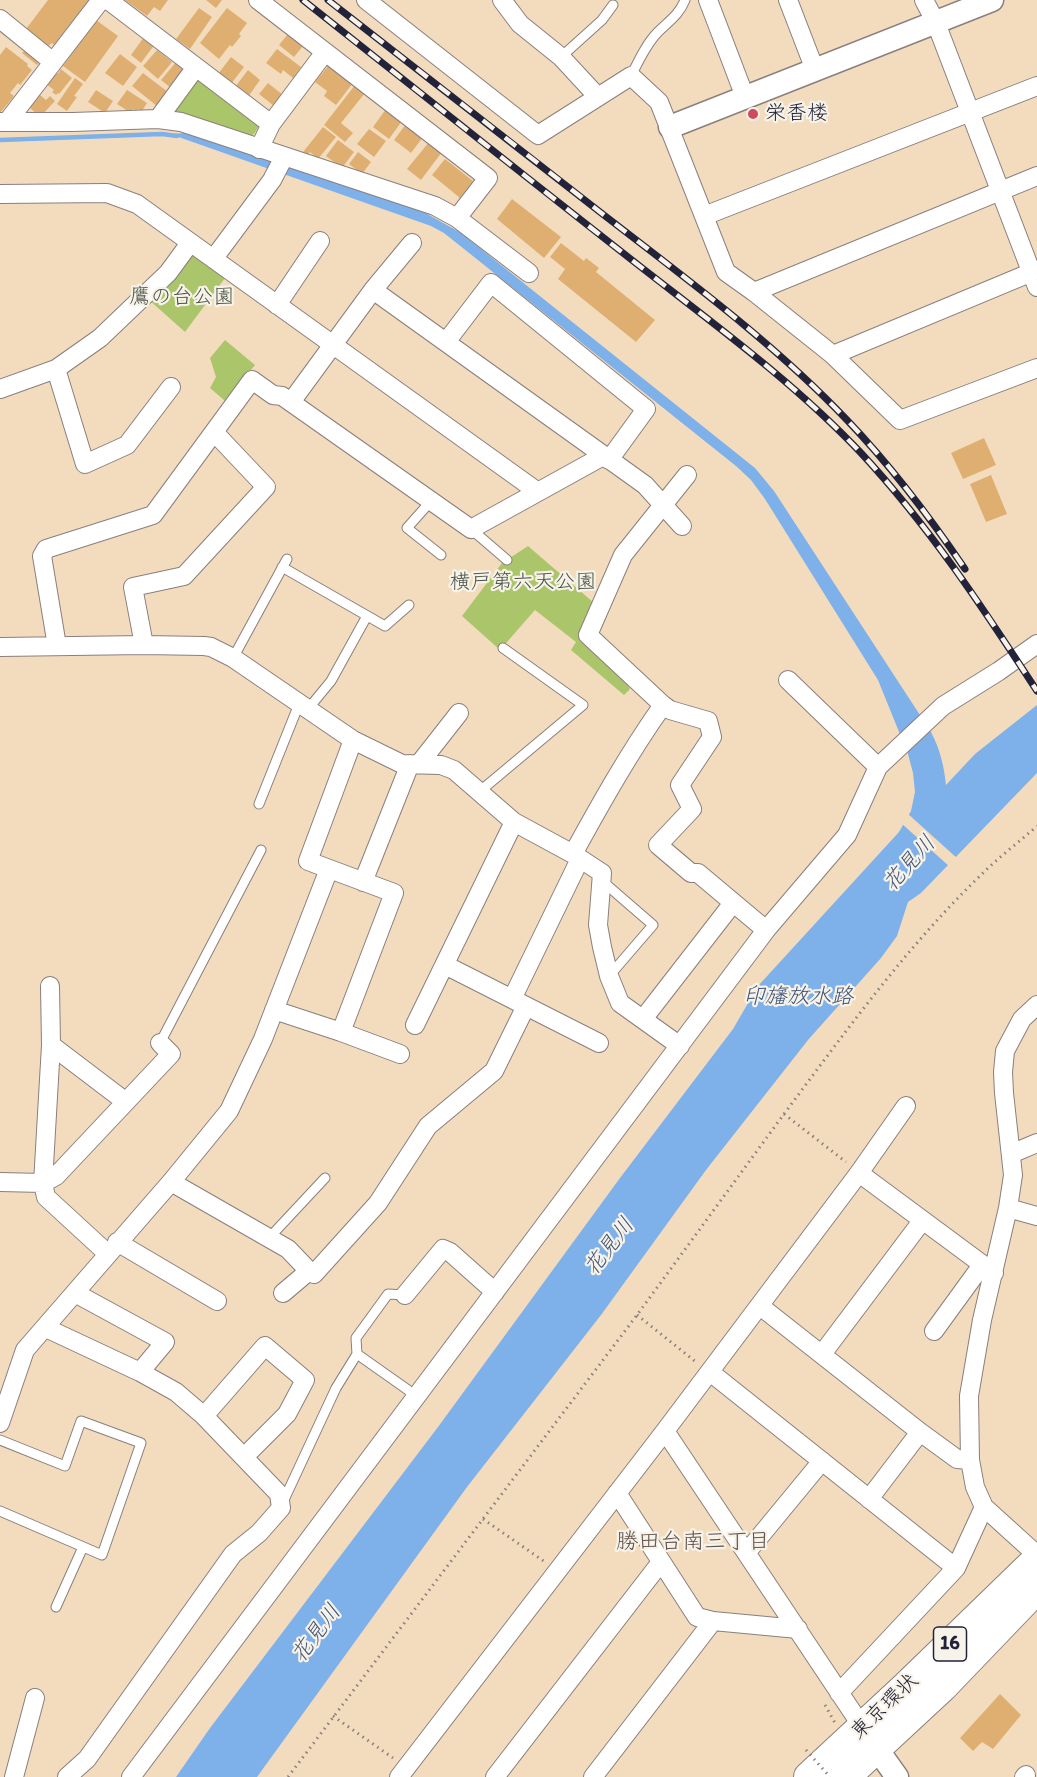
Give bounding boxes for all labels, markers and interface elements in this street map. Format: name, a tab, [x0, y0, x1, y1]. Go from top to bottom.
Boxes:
place label: 栄香楼	[765, 101, 828, 127]
marker: 栄香楼	[746, 107, 760, 121]
park label: 鷹の台公園	[130, 285, 234, 311]
park label: 横戸第六天公園	[450, 570, 596, 596]
water label: 花見川	[878, 831, 942, 897]
water label: 印旛放水路	[743, 984, 853, 1010]
water label: 花見川	[579, 1213, 641, 1281]
district label: 勝田台南三丁目	[616, 1529, 770, 1555]
water label: 花見川	[287, 1600, 347, 1668]
road number: 16	[934, 1627, 966, 1661]
street label: 東京環状	[846, 1669, 924, 1745]

